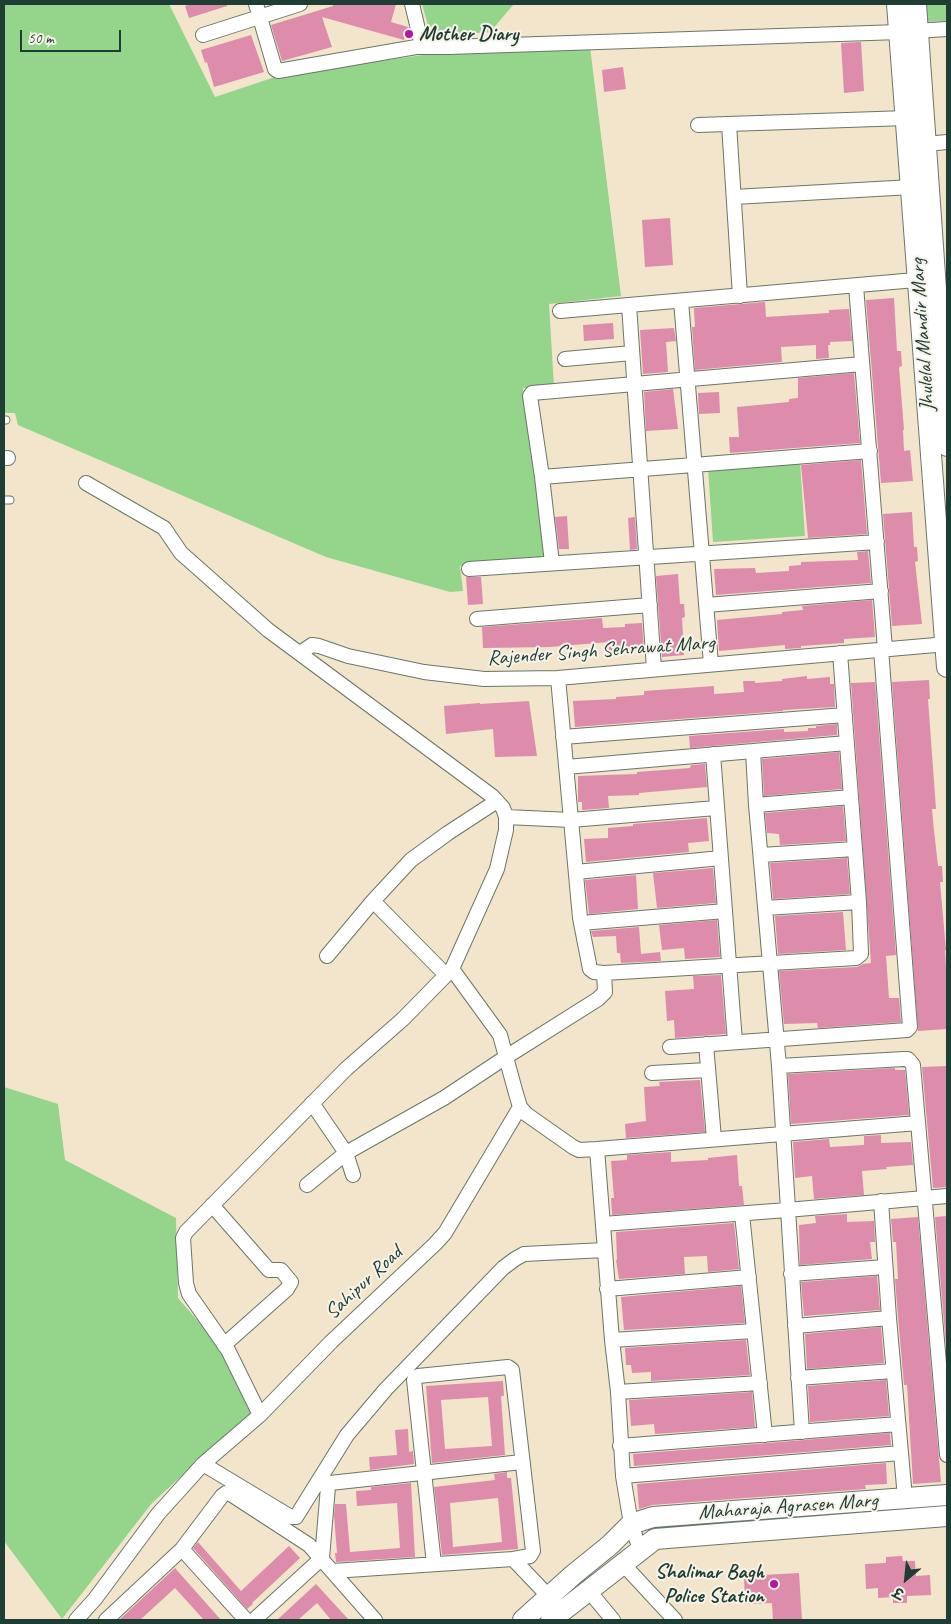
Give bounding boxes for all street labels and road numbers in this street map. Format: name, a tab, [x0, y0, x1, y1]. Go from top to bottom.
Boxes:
street label: Jhulelal Mandir Marg	[905, 258, 941, 412]
street label: Rajender Singh Sehrawat Marg	[487, 630, 715, 672]
street label: Sahipur Road	[320, 1241, 408, 1325]
street label: Maharaja Agrasen Marg	[697, 1488, 879, 1526]

